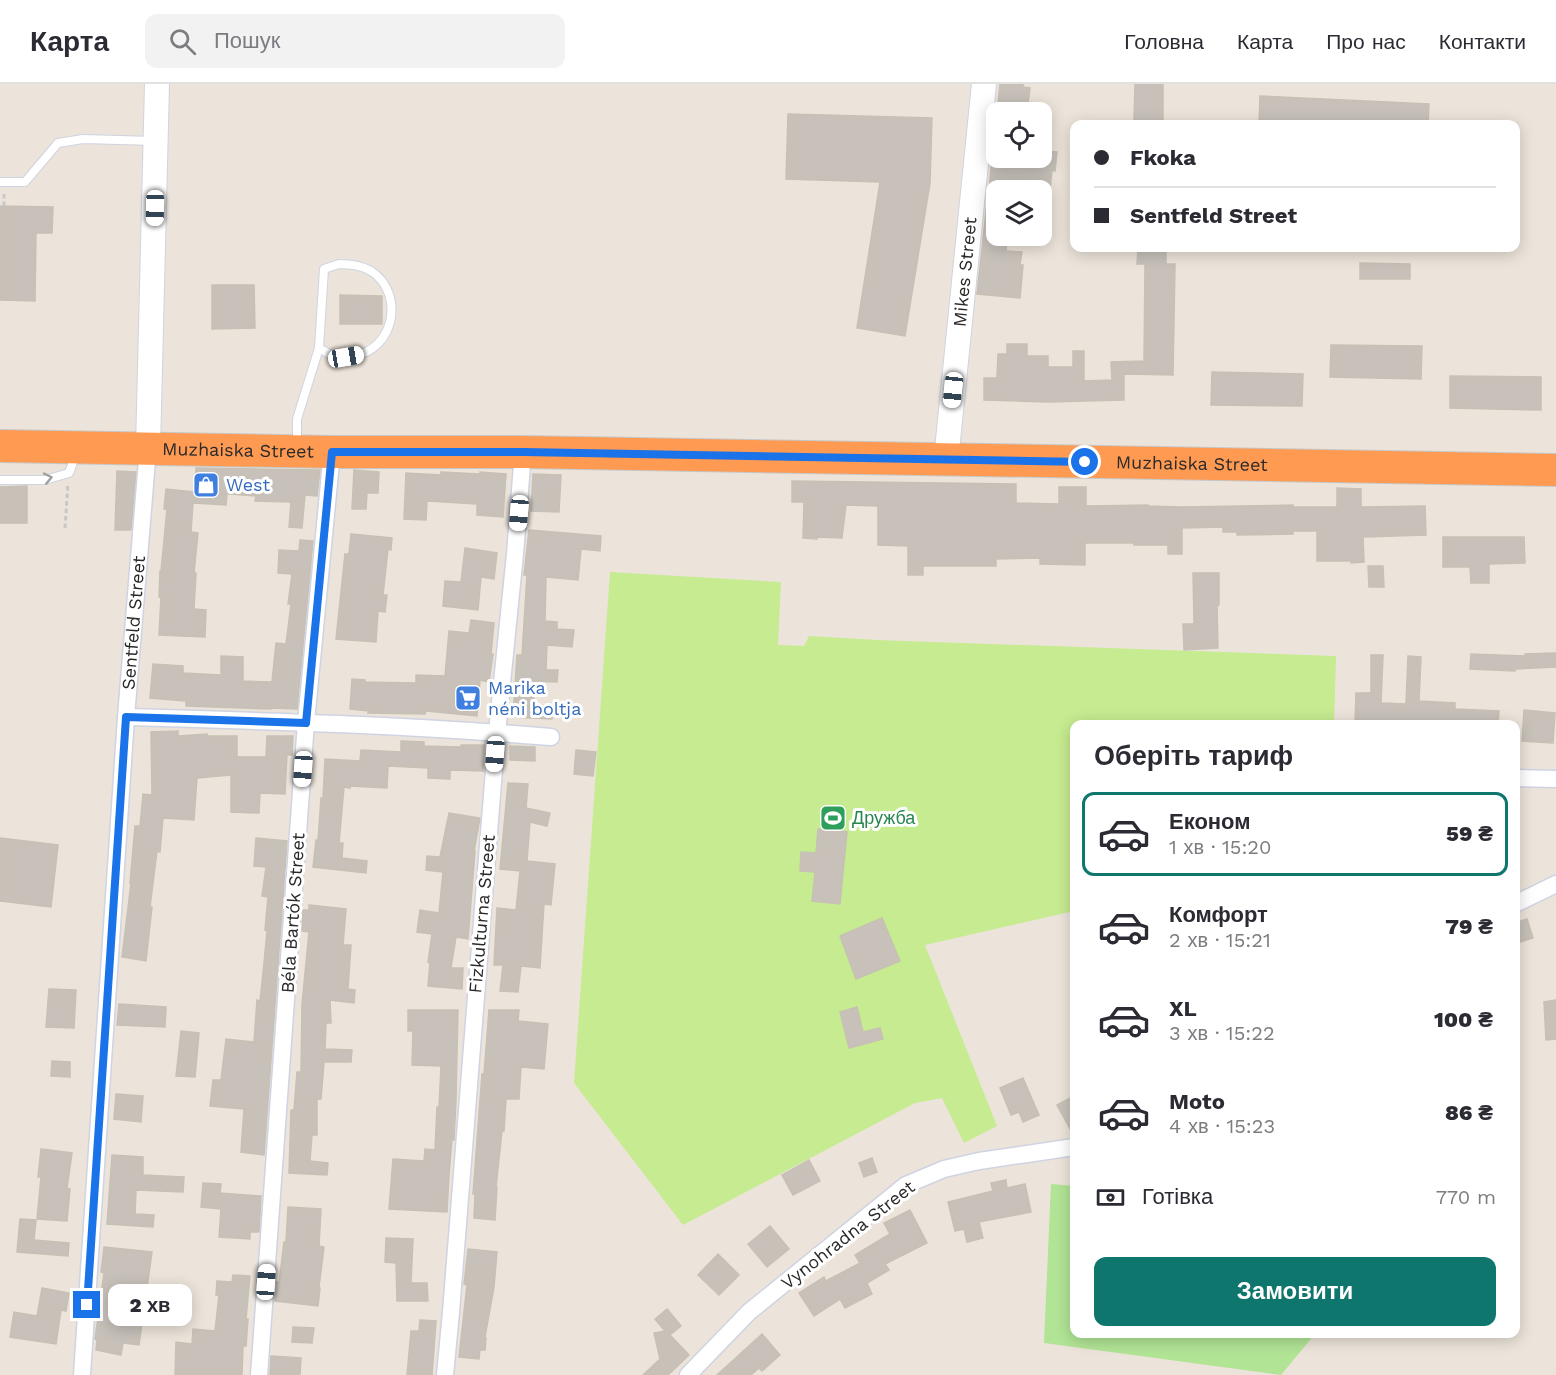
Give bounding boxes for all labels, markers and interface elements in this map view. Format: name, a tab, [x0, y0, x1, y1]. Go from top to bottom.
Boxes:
search box	[145, 14, 565, 68]
text: Карта	[30, 25, 109, 58]
icon: search	[166, 25, 199, 58]
text: Пошук	[214, 28, 280, 53]
text: Головна	[1124, 29, 1204, 54]
text: Карта	[1237, 29, 1293, 54]
text: Про нас	[1326, 29, 1406, 54]
text: Контакти	[1439, 29, 1526, 54]
map controls	[986, 102, 1052, 246]
button: locate	[986, 102, 1052, 168]
text: Fkoka	[1130, 145, 1196, 170]
button: layers	[986, 180, 1052, 246]
car	[146, 190, 164, 226]
text: Sentfeld Street	[1130, 203, 1297, 228]
street label: Mikes Street	[949, 216, 981, 328]
car	[327, 345, 365, 369]
car	[942, 371, 964, 409]
street label: Muzhaiska Street	[162, 438, 314, 462]
route start	[1071, 448, 1098, 475]
street label: Muzhaiska Street	[1116, 451, 1268, 475]
shop icon: West	[191, 470, 221, 500]
one-way arrow	[43, 472, 53, 485]
place label: West	[226, 474, 271, 495]
car	[508, 494, 530, 532]
street label: Sentfeld Street	[117, 554, 149, 691]
place label: Marika néni boltja	[488, 677, 581, 719]
supermarket icon: Marika néni boltja	[453, 683, 483, 713]
car	[485, 735, 505, 773]
text: Оберіть тариф	[1094, 740, 1293, 772]
car	[293, 750, 313, 788]
sports icon: Дружба	[818, 803, 848, 833]
place label: Дружба	[852, 807, 916, 828]
icon: car	[1097, 807, 1151, 861]
text: Економ	[1169, 809, 1251, 834]
text: 59 ₴	[1446, 821, 1493, 846]
street label: Béla Bartók Street	[276, 832, 309, 994]
street label: Fizkulturna Street	[464, 833, 499, 994]
text: 1 хв · 15:20	[1169, 835, 1271, 859]
icon: car	[1097, 900, 1151, 954]
text: Комфорт	[1169, 902, 1268, 927]
text: 79 ₴	[1445, 914, 1493, 939]
text: 2 хв · 15:21	[1169, 928, 1271, 952]
icon: car	[1097, 993, 1151, 1047]
text: XL	[1169, 996, 1197, 1021]
text: 100 ₴	[1434, 1007, 1493, 1032]
text: 3 хв · 15:22	[1169, 1021, 1275, 1045]
icon: car	[1097, 1086, 1151, 1140]
text: Moto	[1169, 1089, 1225, 1114]
text: 86 ₴	[1445, 1100, 1493, 1125]
text: 4 хв · 15:23	[1169, 1114, 1275, 1138]
street label: Vynohradna Street	[777, 1176, 919, 1293]
icon: cash	[1094, 1181, 1127, 1214]
text: Готівка	[1142, 1184, 1213, 1209]
text: 770 m	[1436, 1185, 1496, 1209]
button: Замовити	[1094, 1257, 1496, 1326]
car	[256, 1263, 276, 1301]
callout: 2 хв	[108, 1284, 192, 1326]
route end	[73, 1291, 100, 1318]
text: 2 хв	[130, 1293, 170, 1317]

